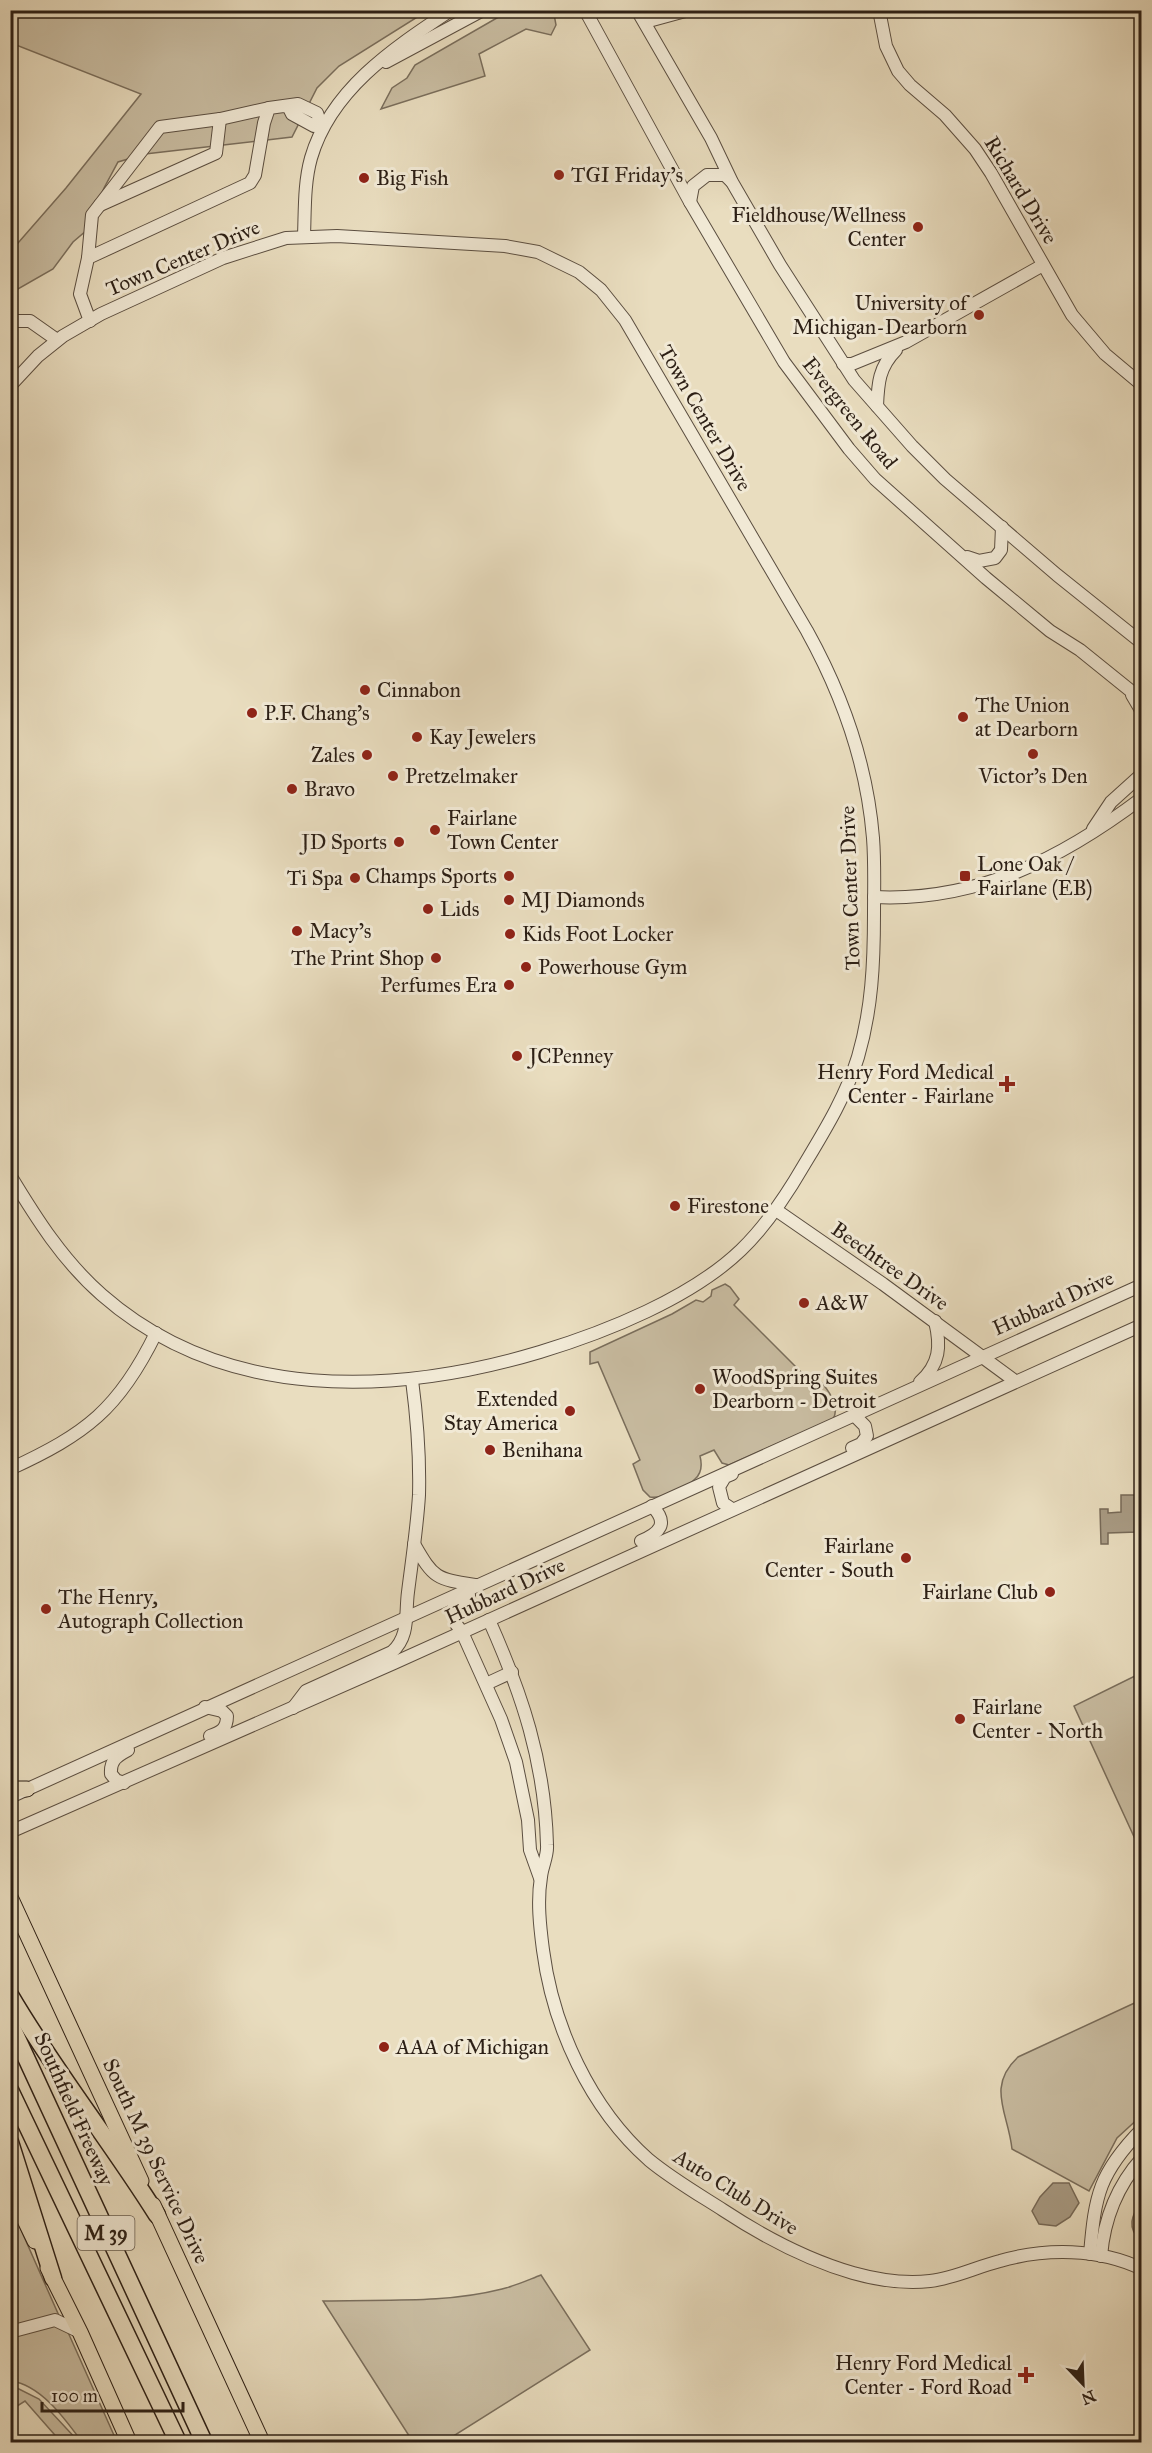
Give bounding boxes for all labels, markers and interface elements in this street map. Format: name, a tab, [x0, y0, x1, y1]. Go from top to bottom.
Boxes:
street label: Richard Drive	[979, 131, 1064, 249]
place label: TGI Friday's	[571, 162, 683, 188]
place label: Big Fish	[376, 165, 449, 191]
marker: TGI Friday's	[552, 168, 566, 182]
marker: Big Fish	[357, 171, 371, 185]
place label: Fieldhouse/Wellness Center	[731, 202, 906, 252]
street label: Town Center Drive	[102, 214, 264, 302]
marker: Fieldhouse/Wellness Center	[911, 220, 925, 234]
place label: University of Michigan-Dearborn	[793, 290, 970, 340]
marker: University of Michigan-Dearborn	[972, 308, 986, 322]
street label: Town Center Drive	[653, 340, 757, 496]
street label: Evergreen Road	[797, 352, 903, 475]
place label: Cinnabon	[377, 677, 461, 703]
marker: Cinnabon	[358, 683, 372, 697]
place label: The Union at Dearborn	[975, 692, 1078, 742]
place label: P.F. Chang's	[264, 700, 370, 726]
marker: P.F. Chang's	[245, 706, 259, 720]
marker: The Union at Dearborn	[956, 710, 970, 724]
place label: Kay Jewelers	[429, 724, 536, 750]
marker: Kay Jewelers	[410, 730, 424, 744]
place label: Zales	[311, 742, 355, 768]
marker: Victor's Den	[1026, 747, 1040, 761]
marker: Zales	[360, 748, 374, 762]
place label: Pretzelmaker	[405, 763, 518, 789]
place label: Victor's Den	[977, 763, 1088, 789]
marker: Pretzelmaker	[386, 769, 400, 783]
place label: Bravo	[304, 776, 355, 802]
marker: Bravo	[285, 782, 299, 796]
place label: Fairlane Town Center	[447, 805, 558, 855]
street label: Town Center Drive	[834, 805, 866, 971]
marker: Fairlane Town Center	[428, 823, 442, 837]
place label: JD Sports	[299, 829, 387, 855]
marker: JD Sports	[392, 835, 406, 849]
place label: Lone Oak / Fairlane (EB)	[977, 851, 1093, 901]
place label: Champs Sports	[366, 863, 497, 889]
place label: Ti Spa	[287, 865, 343, 891]
marker: Champs Sports	[502, 869, 516, 883]
marker: Lone Oak / Fairlane (EB)	[958, 869, 972, 883]
marker: Ti Spa	[348, 871, 362, 885]
place label: MJ Diamonds	[521, 887, 645, 913]
marker: MJ Diamonds	[502, 893, 516, 907]
place label: Lids	[440, 896, 479, 922]
marker: Lids	[421, 902, 435, 916]
place label: Macy's	[309, 918, 371, 944]
place label: Kids Foot Locker	[522, 921, 673, 947]
marker: Macy's	[290, 924, 304, 938]
marker: Kids Foot Locker	[503, 927, 517, 941]
place label: The Print Shop	[291, 945, 424, 971]
marker: The Print Shop	[429, 951, 443, 965]
place label: Powerhouse Gym	[538, 954, 688, 980]
marker: Powerhouse Gym	[519, 960, 533, 974]
place label: Perfumes Era	[380, 972, 497, 998]
marker: Perfumes Era	[502, 978, 516, 992]
place label: JCPenney	[527, 1043, 614, 1069]
marker: JCPenney	[510, 1049, 524, 1063]
place label: Henry Ford Medical Center - Fairlane	[817, 1059, 994, 1109]
marker: Henry Ford Medical Center - Fairlane	[998, 1075, 1016, 1093]
place label: Firestone	[687, 1193, 769, 1219]
marker: Firestone	[668, 1199, 682, 1213]
street label: Beechtree Drive	[826, 1216, 954, 1316]
street label: Hubbard Drive	[988, 1265, 1118, 1341]
place label: A&W	[815, 1290, 869, 1316]
marker: A&W	[797, 1296, 811, 1310]
place label: WoodSpring Suites Dearborn - Detroit	[712, 1364, 878, 1414]
marker: WoodSpring Suites Dearborn - Detroit	[693, 1382, 707, 1396]
place label: Extended Stay America	[444, 1386, 558, 1436]
marker: Extended Stay America	[563, 1404, 577, 1418]
place label: Benihana	[502, 1437, 583, 1463]
marker: Benihana	[483, 1443, 497, 1457]
place label: Fairlane Center - South	[765, 1533, 894, 1583]
marker: Fairlane Center - South	[899, 1551, 913, 1565]
street label: Hubbard Drive	[441, 1552, 570, 1630]
place label: Fairlane Club	[922, 1579, 1038, 1605]
place label: The Henry, Autograph Collection	[57, 1584, 243, 1634]
marker: Fairlane Club	[1043, 1585, 1057, 1599]
marker: The Henry, Autograph Collection	[39, 1602, 53, 1616]
place label: Fairlane Center - North	[972, 1694, 1103, 1744]
marker: Fairlane Center - North	[953, 1712, 967, 1726]
street label: Southfield Freeway	[29, 2028, 120, 2191]
place label: AAA of Michigan	[395, 2034, 549, 2060]
marker: AAA of Michigan	[377, 2040, 391, 2054]
street label: South M 39 Service Drive	[97, 2054, 215, 2268]
street label: Auto Club Drive	[668, 2143, 803, 2241]
road number: M 39	[78, 2216, 134, 2250]
place label: Henry Ford Medical Center - Ford Road	[835, 2350, 1012, 2400]
north arrow	[1053, 2354, 1113, 2414]
marker: Henry Ford Medical Center - Ford Road	[1017, 2366, 1035, 2384]
scale bar	[42, 2375, 183, 2413]
text: 100 m	[51, 2385, 98, 2407]
text: N	[1078, 2386, 1099, 2409]

